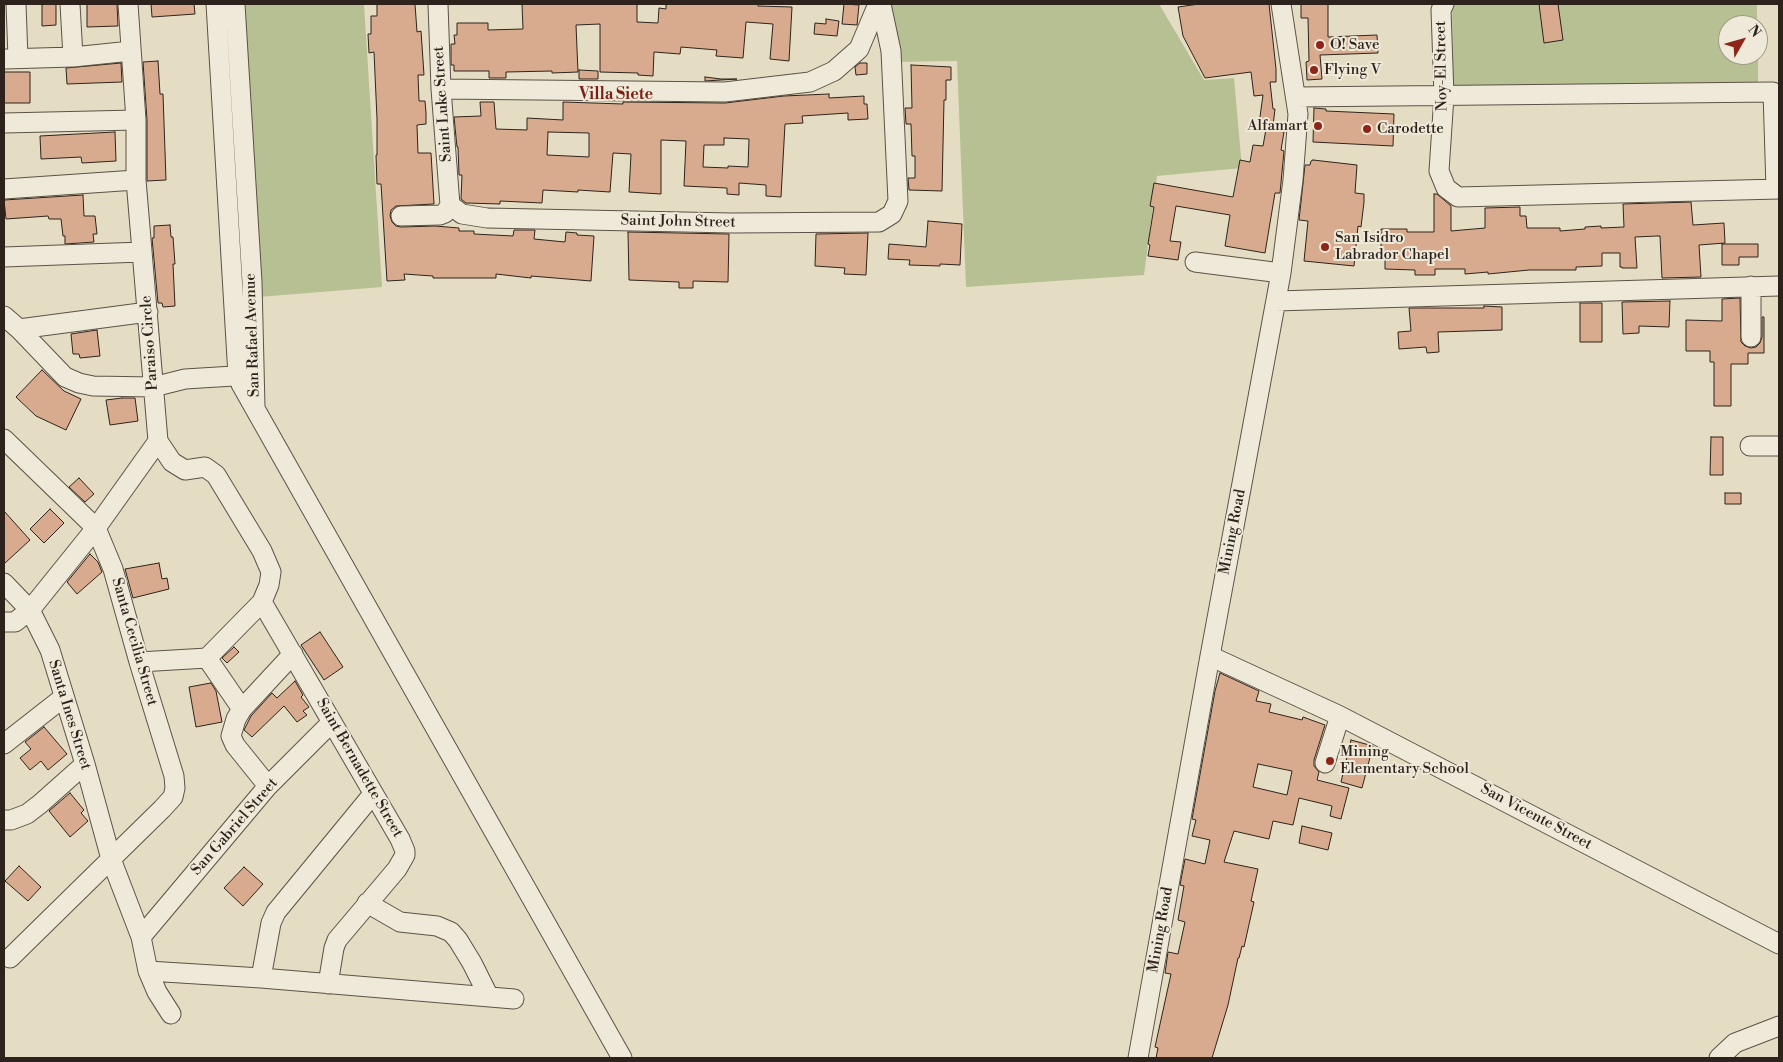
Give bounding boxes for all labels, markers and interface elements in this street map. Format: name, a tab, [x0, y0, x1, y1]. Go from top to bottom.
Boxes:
north arrow	[1718, 15, 1768, 65]
street label: Noy-El Street	[1432, 20, 1452, 112]
text: N	[1744, 21, 1765, 41]
place label: O! Save	[1330, 36, 1380, 54]
marker: O! Save	[1314, 39, 1326, 51]
street label: Saint Luke Street	[430, 45, 456, 163]
place label: Flying V	[1324, 61, 1381, 79]
marker: Flying V	[1308, 64, 1320, 76]
district label: Villa Siete	[579, 85, 653, 105]
place label: Alfamart	[1247, 117, 1308, 135]
marker: Alfamart	[1312, 120, 1324, 132]
place label: Carodette	[1377, 120, 1444, 138]
marker: Carodette	[1361, 123, 1373, 135]
street label: Saint John Street	[620, 212, 736, 232]
place label: San Isidro Labrador Chapel	[1335, 229, 1449, 264]
marker: San Isidro Labrador Chapel	[1319, 241, 1331, 253]
street label: San Rafael Avenue	[242, 273, 264, 397]
street label: Paraiso Circle	[138, 295, 162, 391]
street label: Mining Road	[1216, 488, 1250, 576]
street label: Santa Cecilia Street	[107, 576, 161, 708]
street label: Santa Ines Street	[44, 658, 94, 772]
street label: Saint Bernadette Street	[312, 695, 406, 841]
place label: Mining Elementary School	[1340, 743, 1469, 778]
marker: Mining Elementary School	[1324, 755, 1336, 767]
street label: San Gabriel Street	[188, 775, 282, 879]
street label: San Vicente Street	[1477, 780, 1595, 854]
street label: Mining Road	[1145, 886, 1177, 974]

